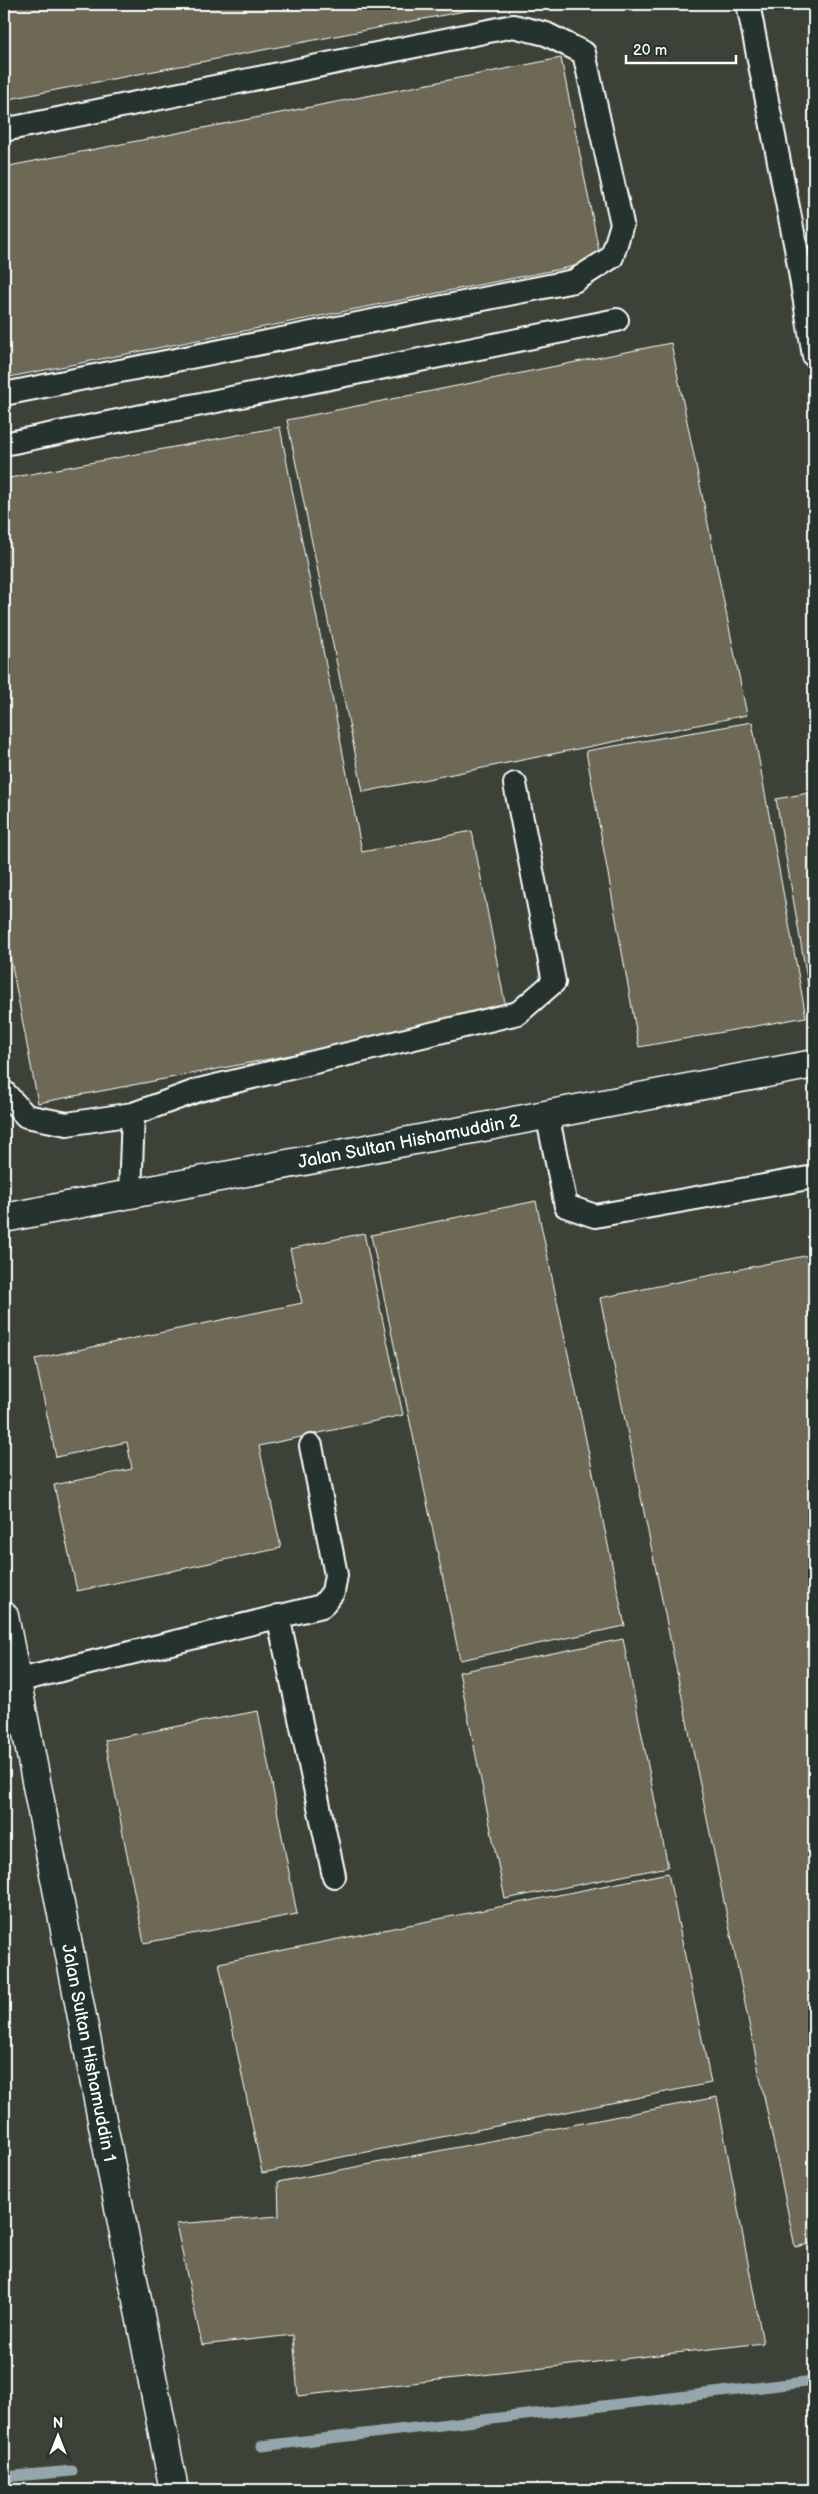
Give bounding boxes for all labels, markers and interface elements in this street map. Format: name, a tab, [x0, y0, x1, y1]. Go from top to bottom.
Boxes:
scale bar	[626, 32, 736, 64]
text: 20 m	[633, 41, 667, 60]
street label: Jalan Sultan Hishamuddin 2	[296, 1110, 522, 1172]
street label: Jalan Sultan Hishamuddin 1	[58, 1942, 120, 2163]
north arrow	[32, 2412, 82, 2462]
text: N	[53, 2415, 63, 2432]

